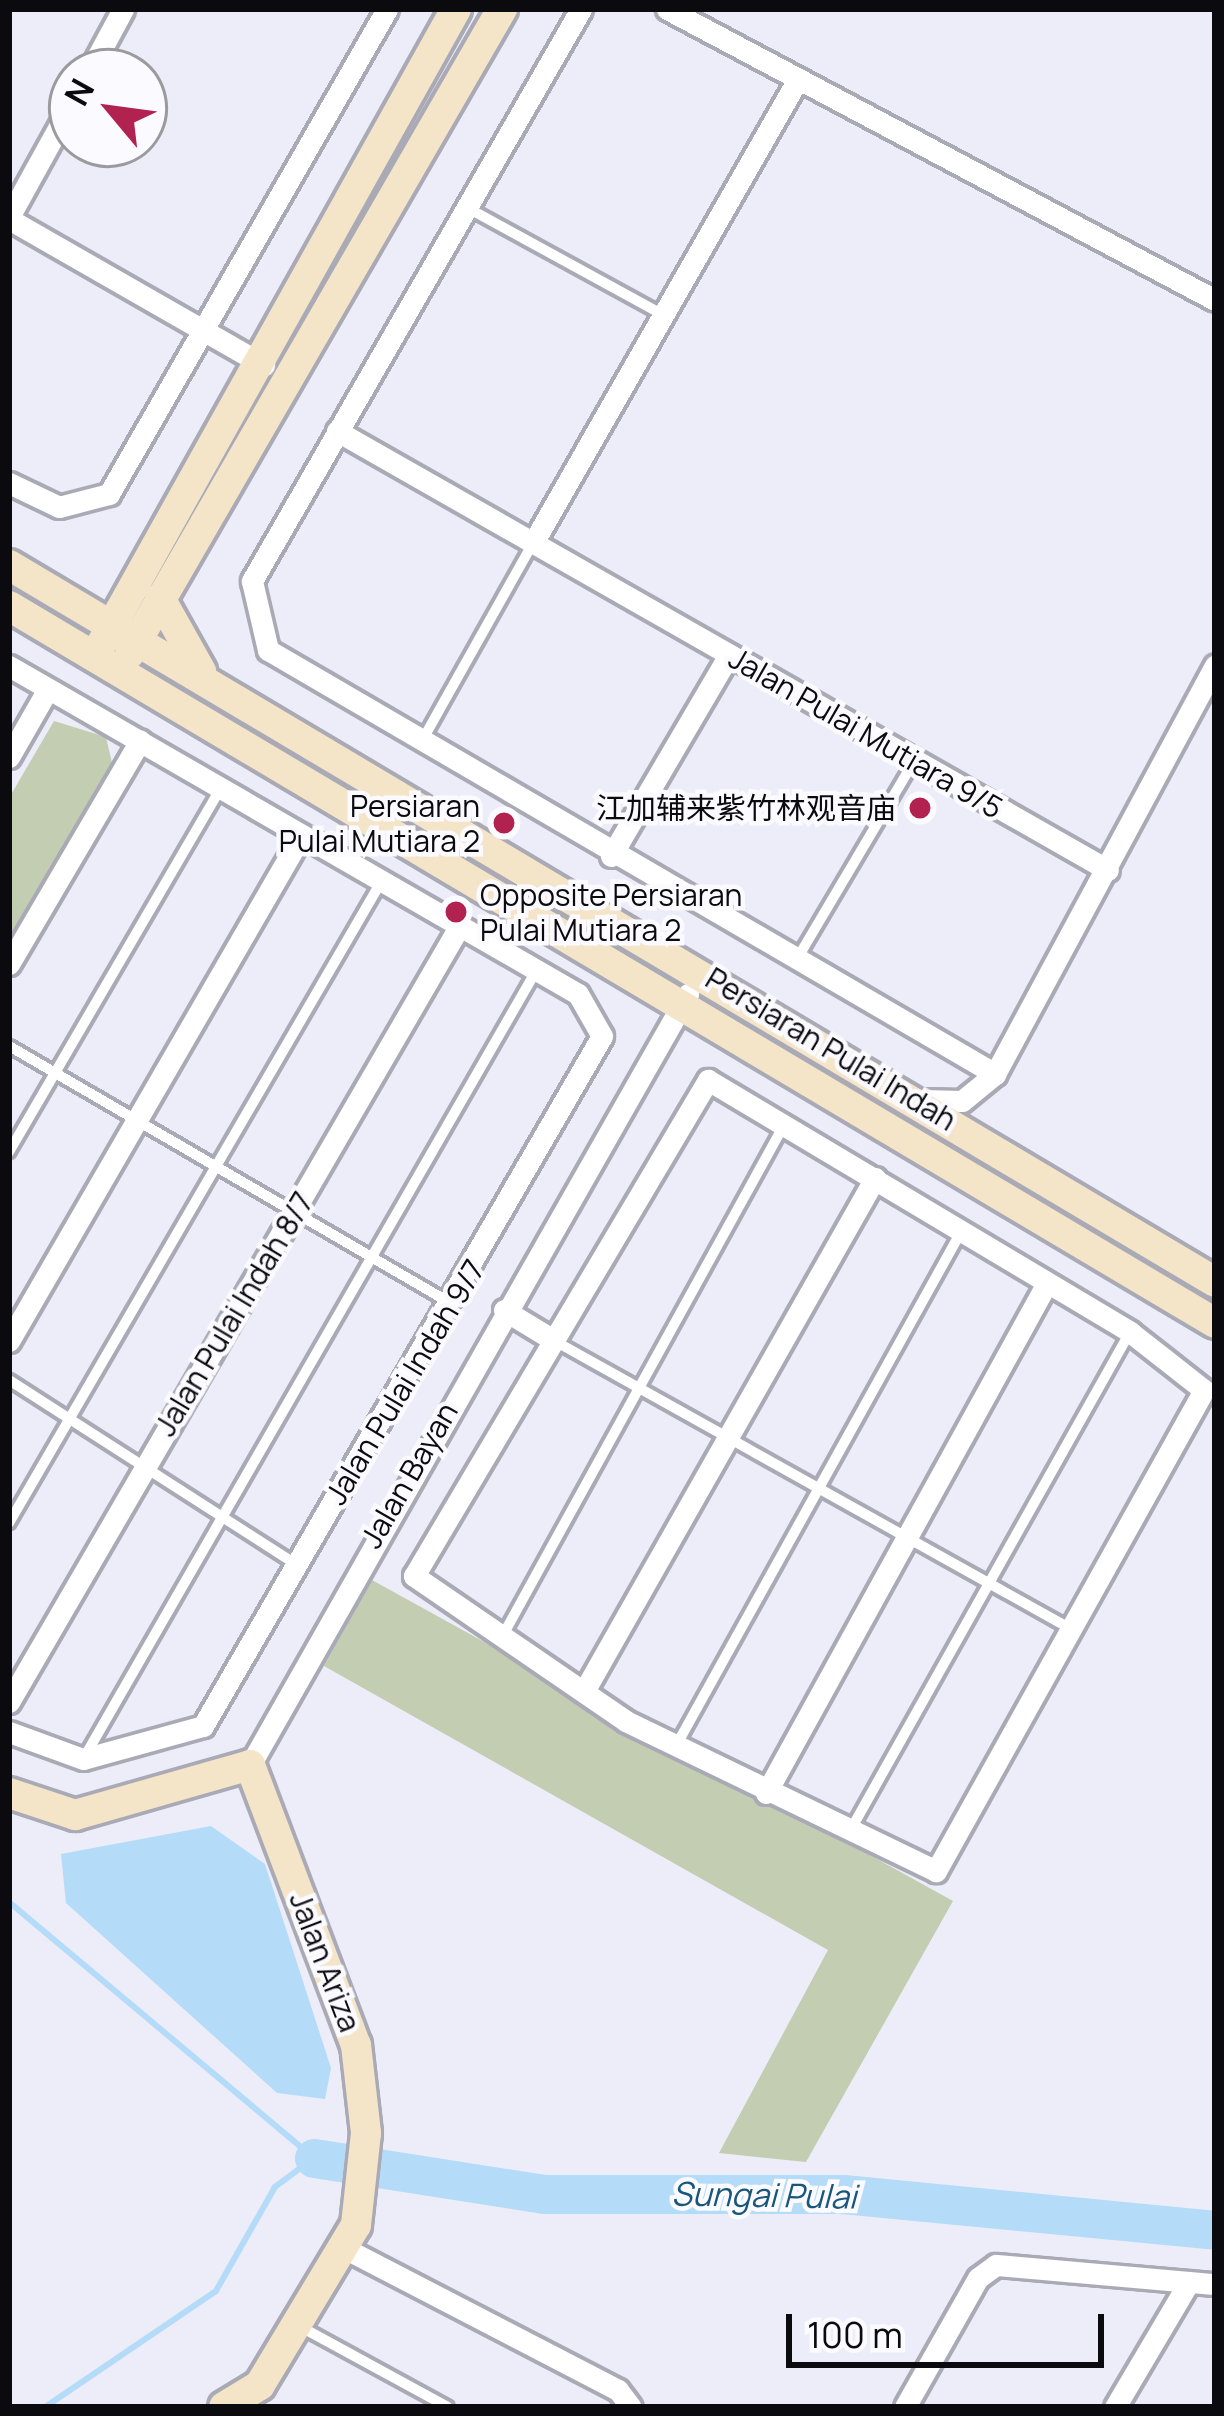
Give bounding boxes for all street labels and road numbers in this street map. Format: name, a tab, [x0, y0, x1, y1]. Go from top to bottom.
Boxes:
street label: Jalan Pulai Mutiara 9/5	[723, 640, 1009, 826]
street label: Persiaran Pulai Indah	[699, 960, 963, 1138]
street label: Jalan Pulai Indah 8/7	[147, 1186, 321, 1442]
street label: Jalan Pulai Indah 9/7	[318, 1253, 492, 1511]
street label: Jalan Bayan	[353, 1396, 465, 1554]
street label: Jalan Ariza	[282, 1887, 368, 2037]

